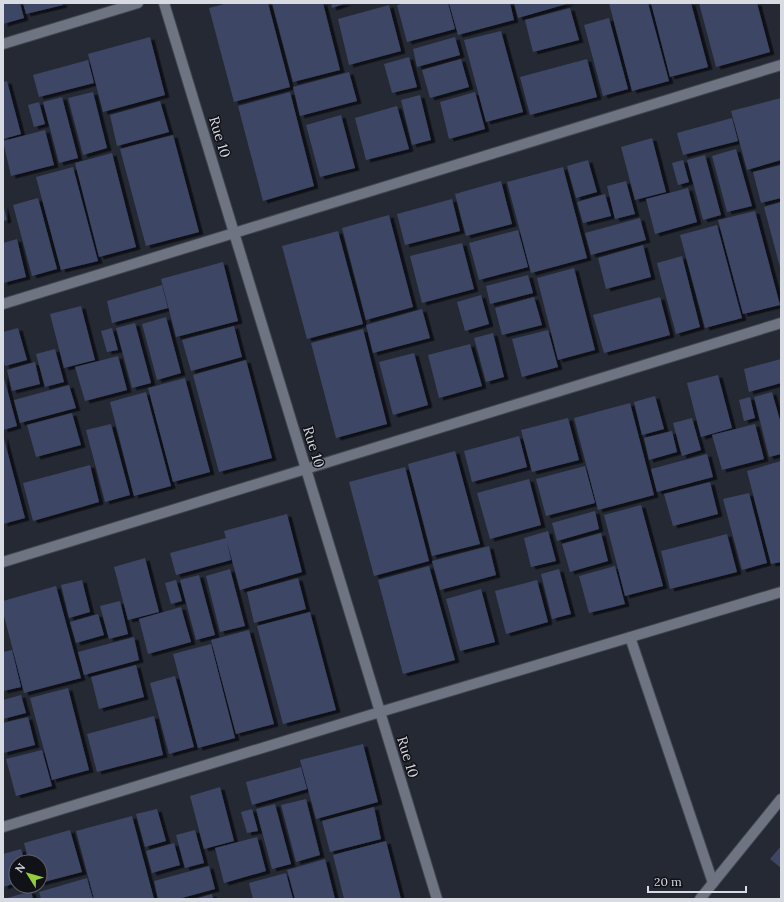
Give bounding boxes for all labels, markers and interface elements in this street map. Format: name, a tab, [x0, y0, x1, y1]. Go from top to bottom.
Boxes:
street label: Rue 10	[205, 114, 235, 160]
street label: Rue 10	[299, 424, 329, 470]
street label: Rue 10	[393, 734, 423, 780]
north arrow	[8, 854, 48, 894]
text: N	[12, 860, 28, 876]
scale bar	[648, 868, 746, 894]
text: 20 m	[654, 874, 682, 889]

